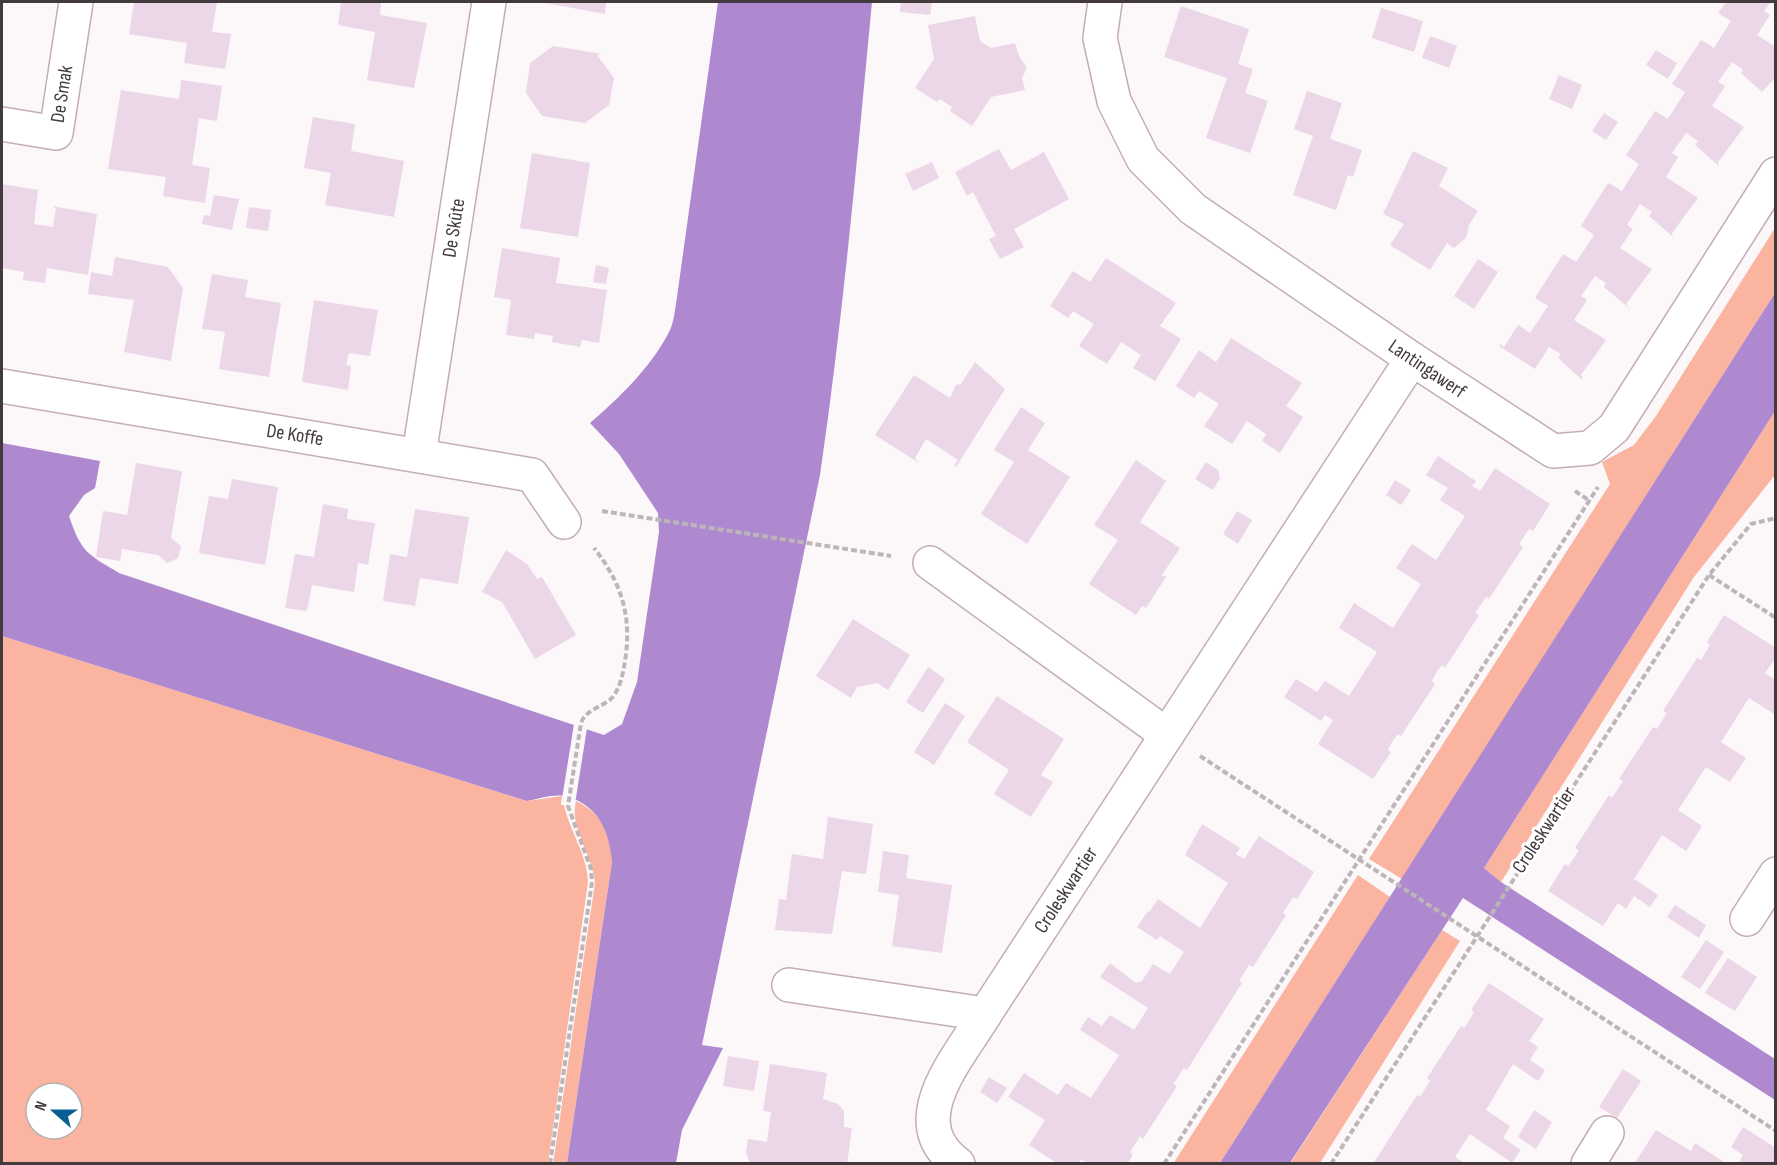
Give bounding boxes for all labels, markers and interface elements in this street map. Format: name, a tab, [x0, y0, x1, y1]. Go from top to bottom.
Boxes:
street label: De Smak	[46, 63, 78, 124]
street label: De Skûte	[437, 197, 471, 259]
street label: Lantingawerf	[1384, 334, 1471, 404]
street label: De Koffe	[265, 419, 325, 451]
street label: Croleskwartier	[1507, 782, 1581, 878]
street label: Croleskwartier	[1029, 842, 1103, 938]
north arrow	[24, 1081, 84, 1141]
text: N	[31, 1099, 52, 1114]

